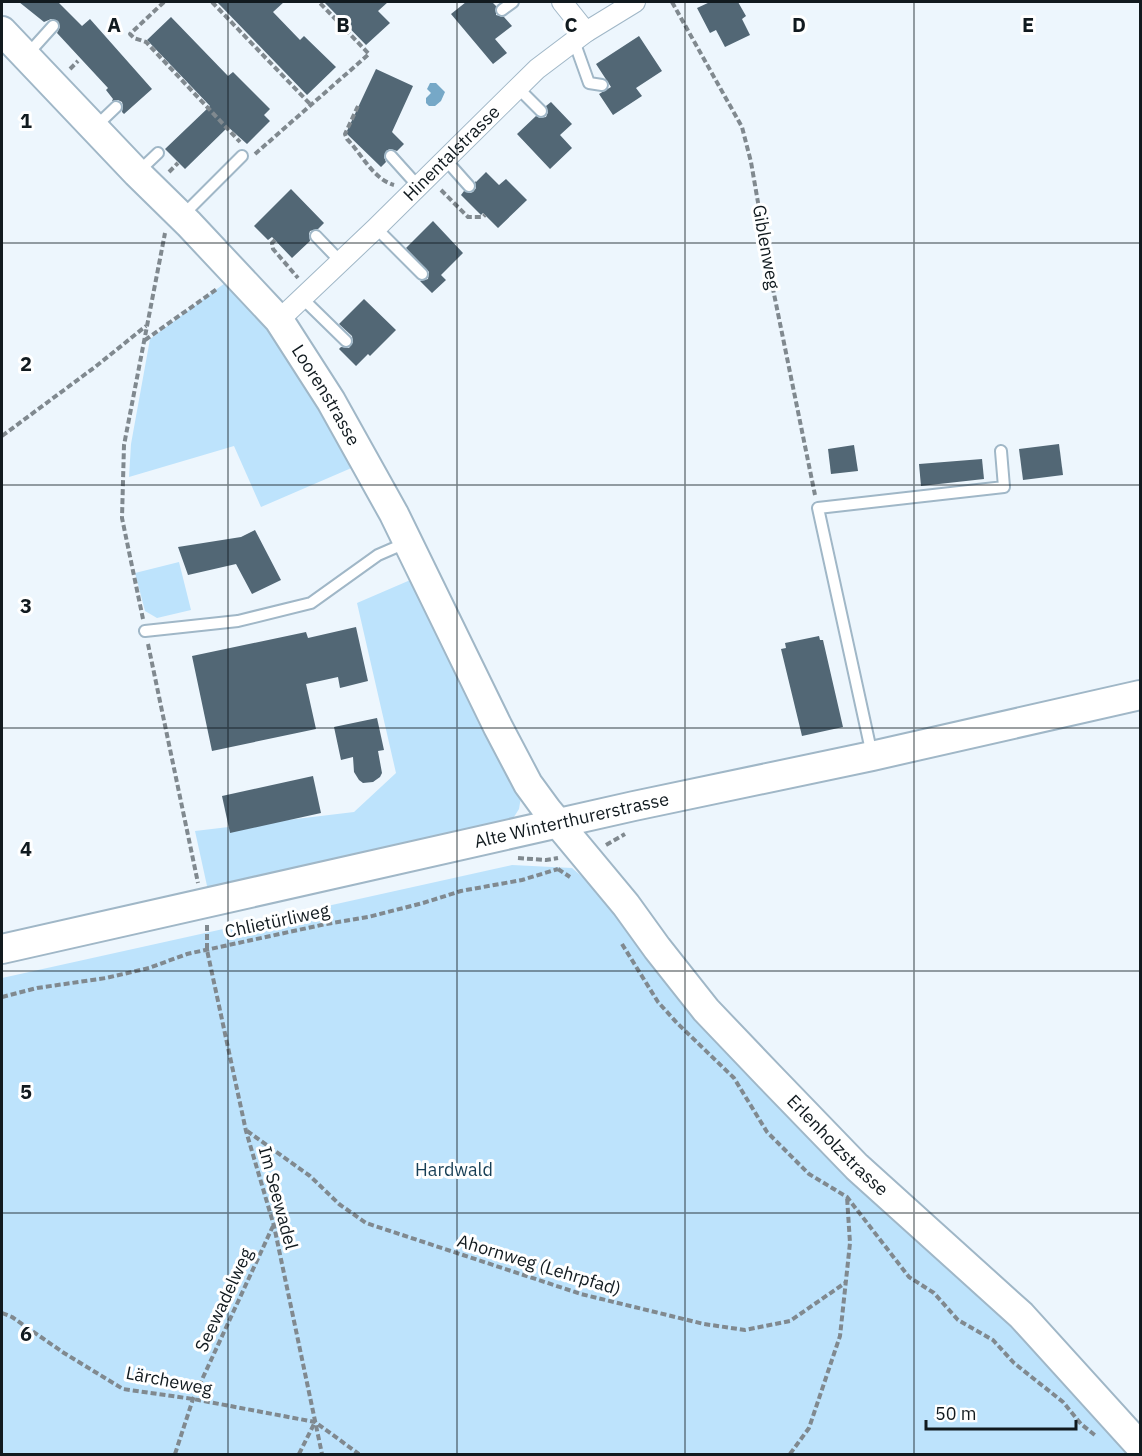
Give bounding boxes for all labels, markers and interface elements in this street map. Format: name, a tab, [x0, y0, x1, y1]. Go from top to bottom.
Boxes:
text: A	[107, 11, 121, 38]
text: B	[336, 11, 350, 38]
text: C	[564, 11, 578, 38]
text: D	[792, 11, 806, 38]
text: E	[1022, 11, 1034, 38]
street label: Hinentalstrasse	[398, 100, 505, 206]
text: 1	[20, 107, 32, 134]
street label: Giblenweg	[748, 203, 785, 291]
street label: Loorenstrasse	[287, 340, 366, 450]
text: 2	[20, 350, 32, 377]
text: 3	[20, 592, 32, 619]
street label: Alte Winterthurerstrasse	[472, 787, 671, 853]
text: 4	[20, 835, 32, 862]
street label: Chlietürliweg	[222, 898, 332, 943]
text: 5	[20, 1078, 32, 1105]
street label: Erlenholzstrasse	[782, 1090, 893, 1201]
street label: Im Seewadel	[254, 1144, 303, 1252]
park label: Hardwald	[415, 1158, 493, 1181]
street label: Ahornweg (Lehrpfad)	[455, 1229, 624, 1300]
street label: Seewadelweg	[190, 1244, 258, 1355]
text: 6	[20, 1320, 32, 1347]
street label: Lärcheweg	[124, 1361, 215, 1400]
scale bar	[926, 1393, 1076, 1431]
text: 50 m	[935, 1402, 977, 1425]

